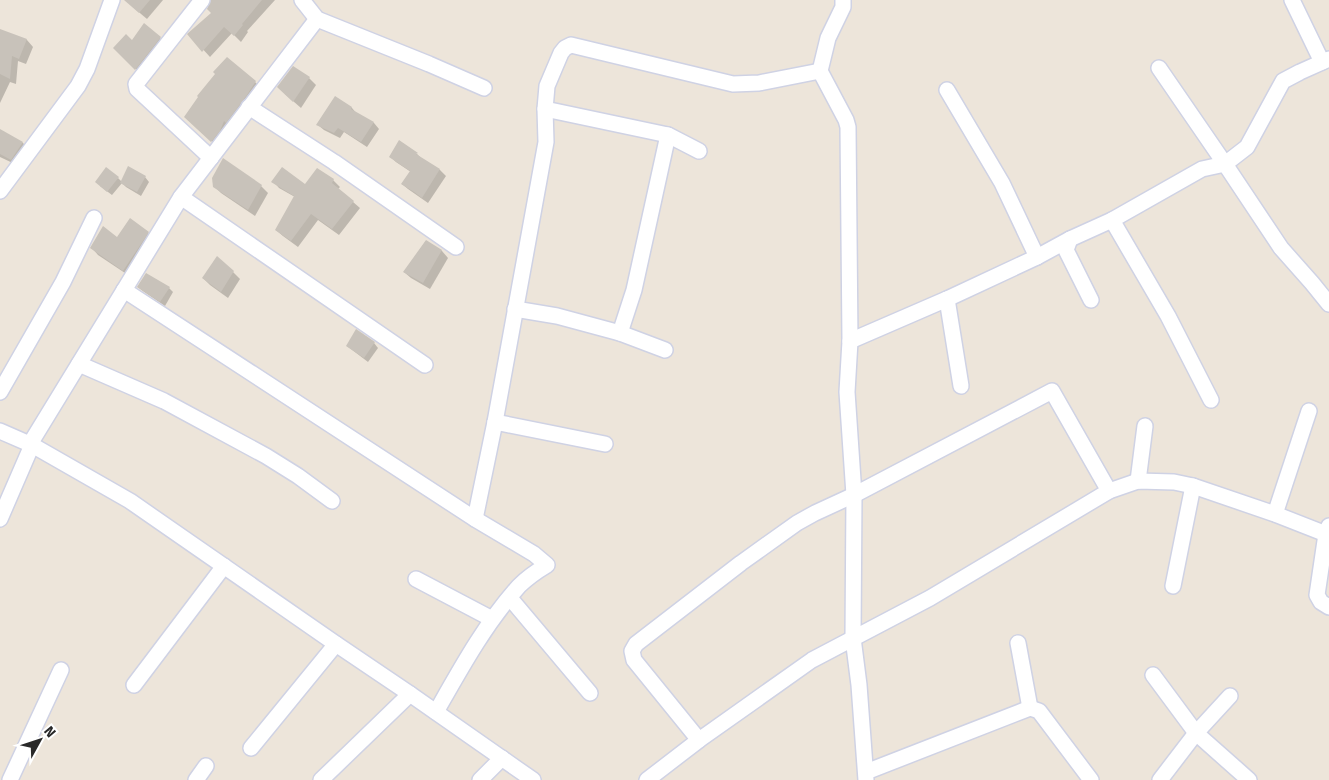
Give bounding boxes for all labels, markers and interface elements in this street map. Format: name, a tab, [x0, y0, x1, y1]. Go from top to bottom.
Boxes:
north arrow	[15, 715, 65, 765]
text: N	[40, 723, 59, 741]

